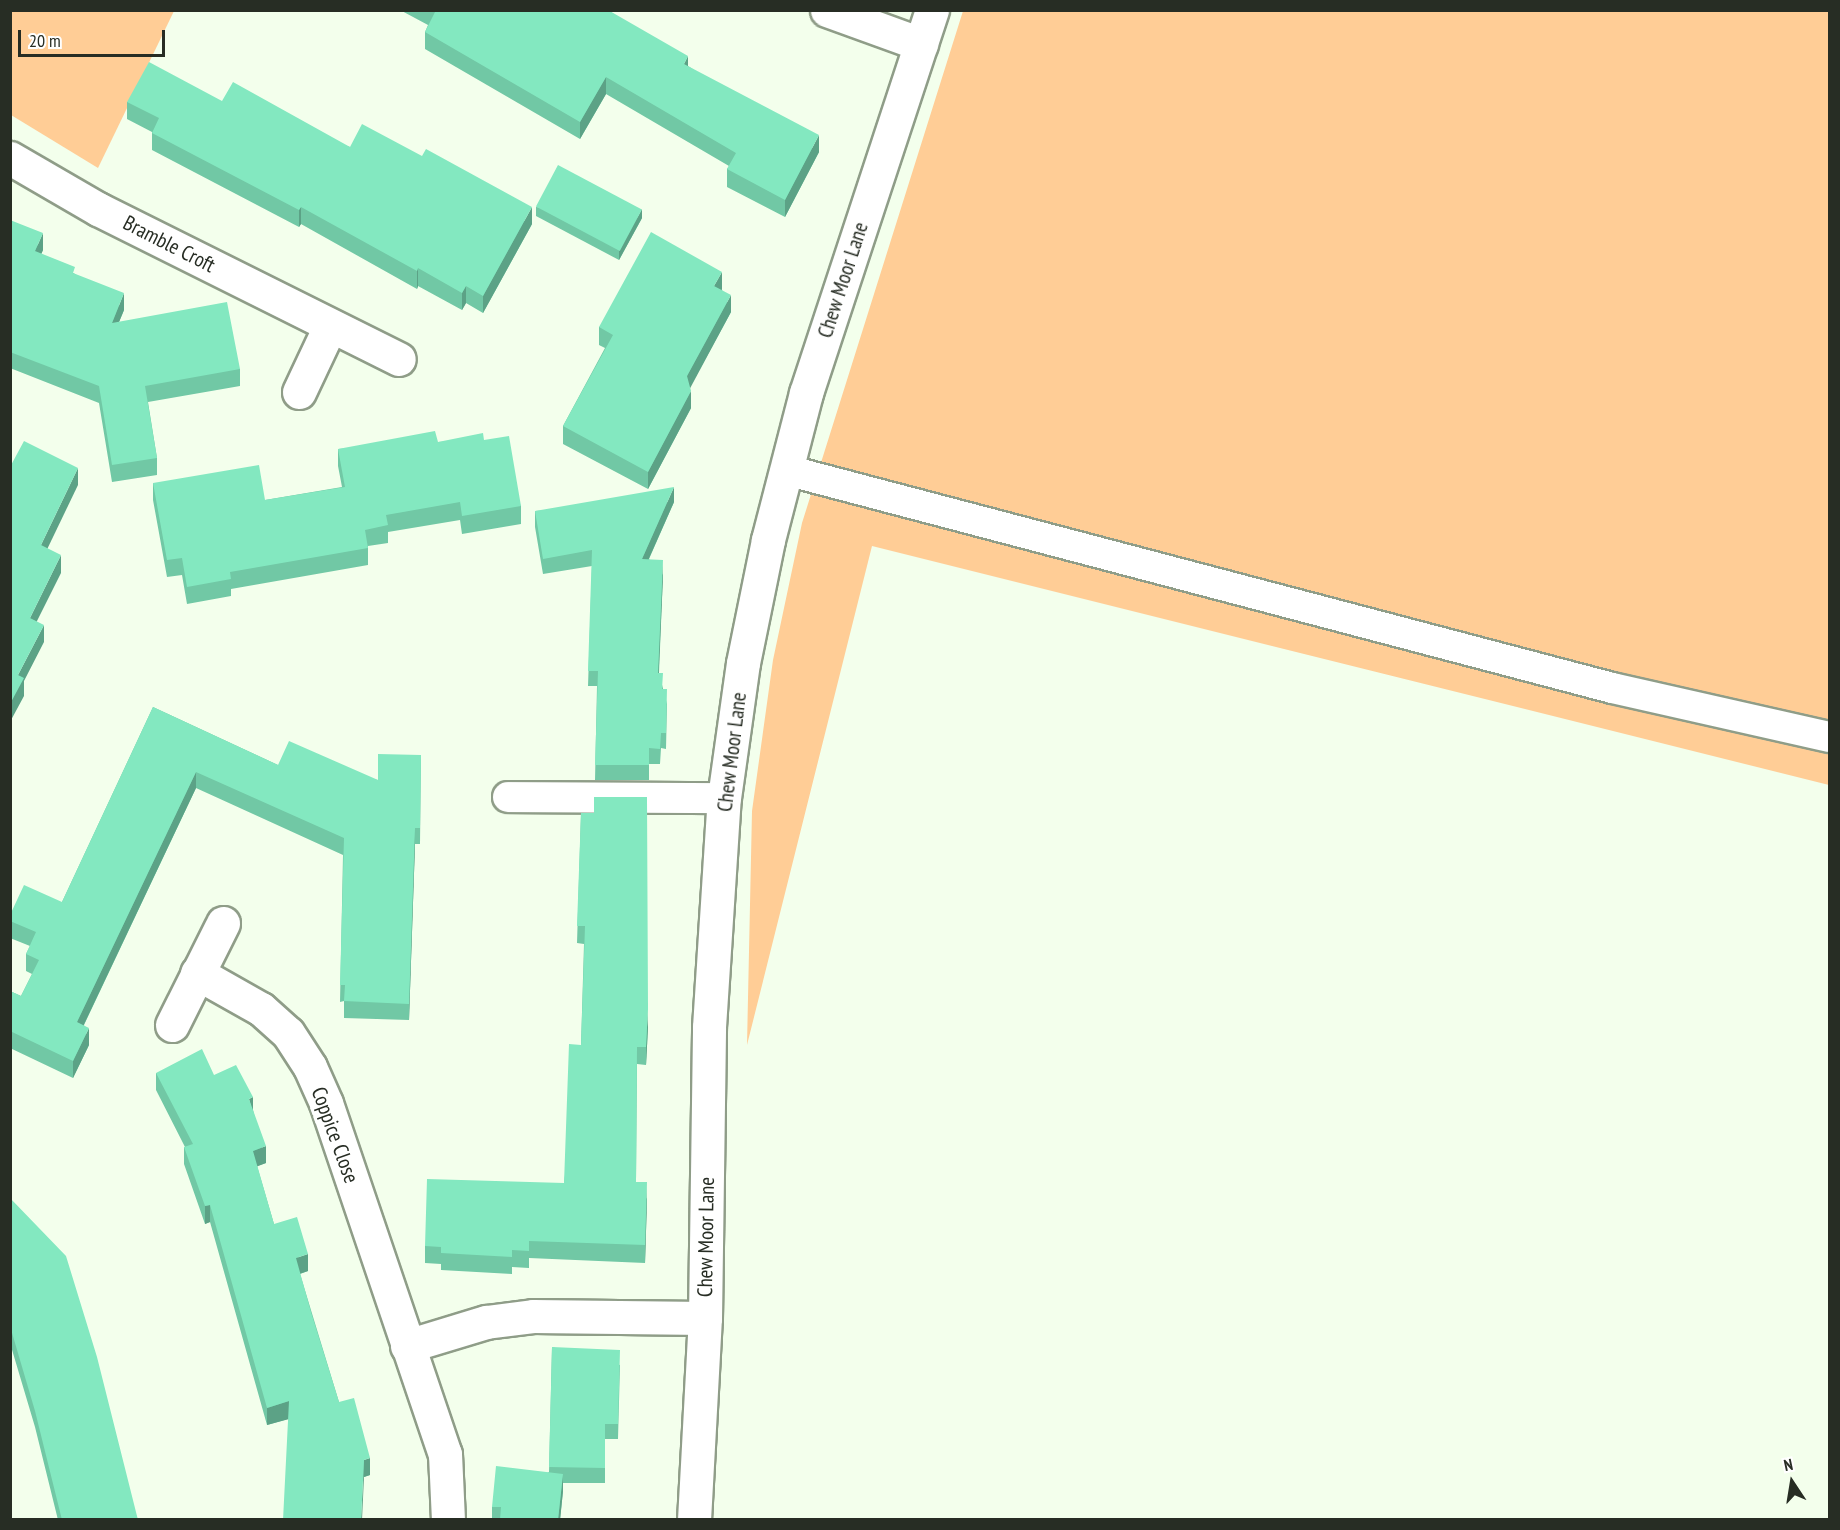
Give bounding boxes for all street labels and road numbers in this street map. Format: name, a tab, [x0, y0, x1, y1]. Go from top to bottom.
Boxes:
street label: Bramble Croft	[119, 210, 219, 278]
street label: Chew Moor Lane	[812, 219, 874, 341]
street label: Chew Moor Lane	[712, 691, 752, 813]
street label: Coppice Close	[306, 1083, 364, 1187]
street label: Chew Moor Lane	[692, 1176, 720, 1298]

